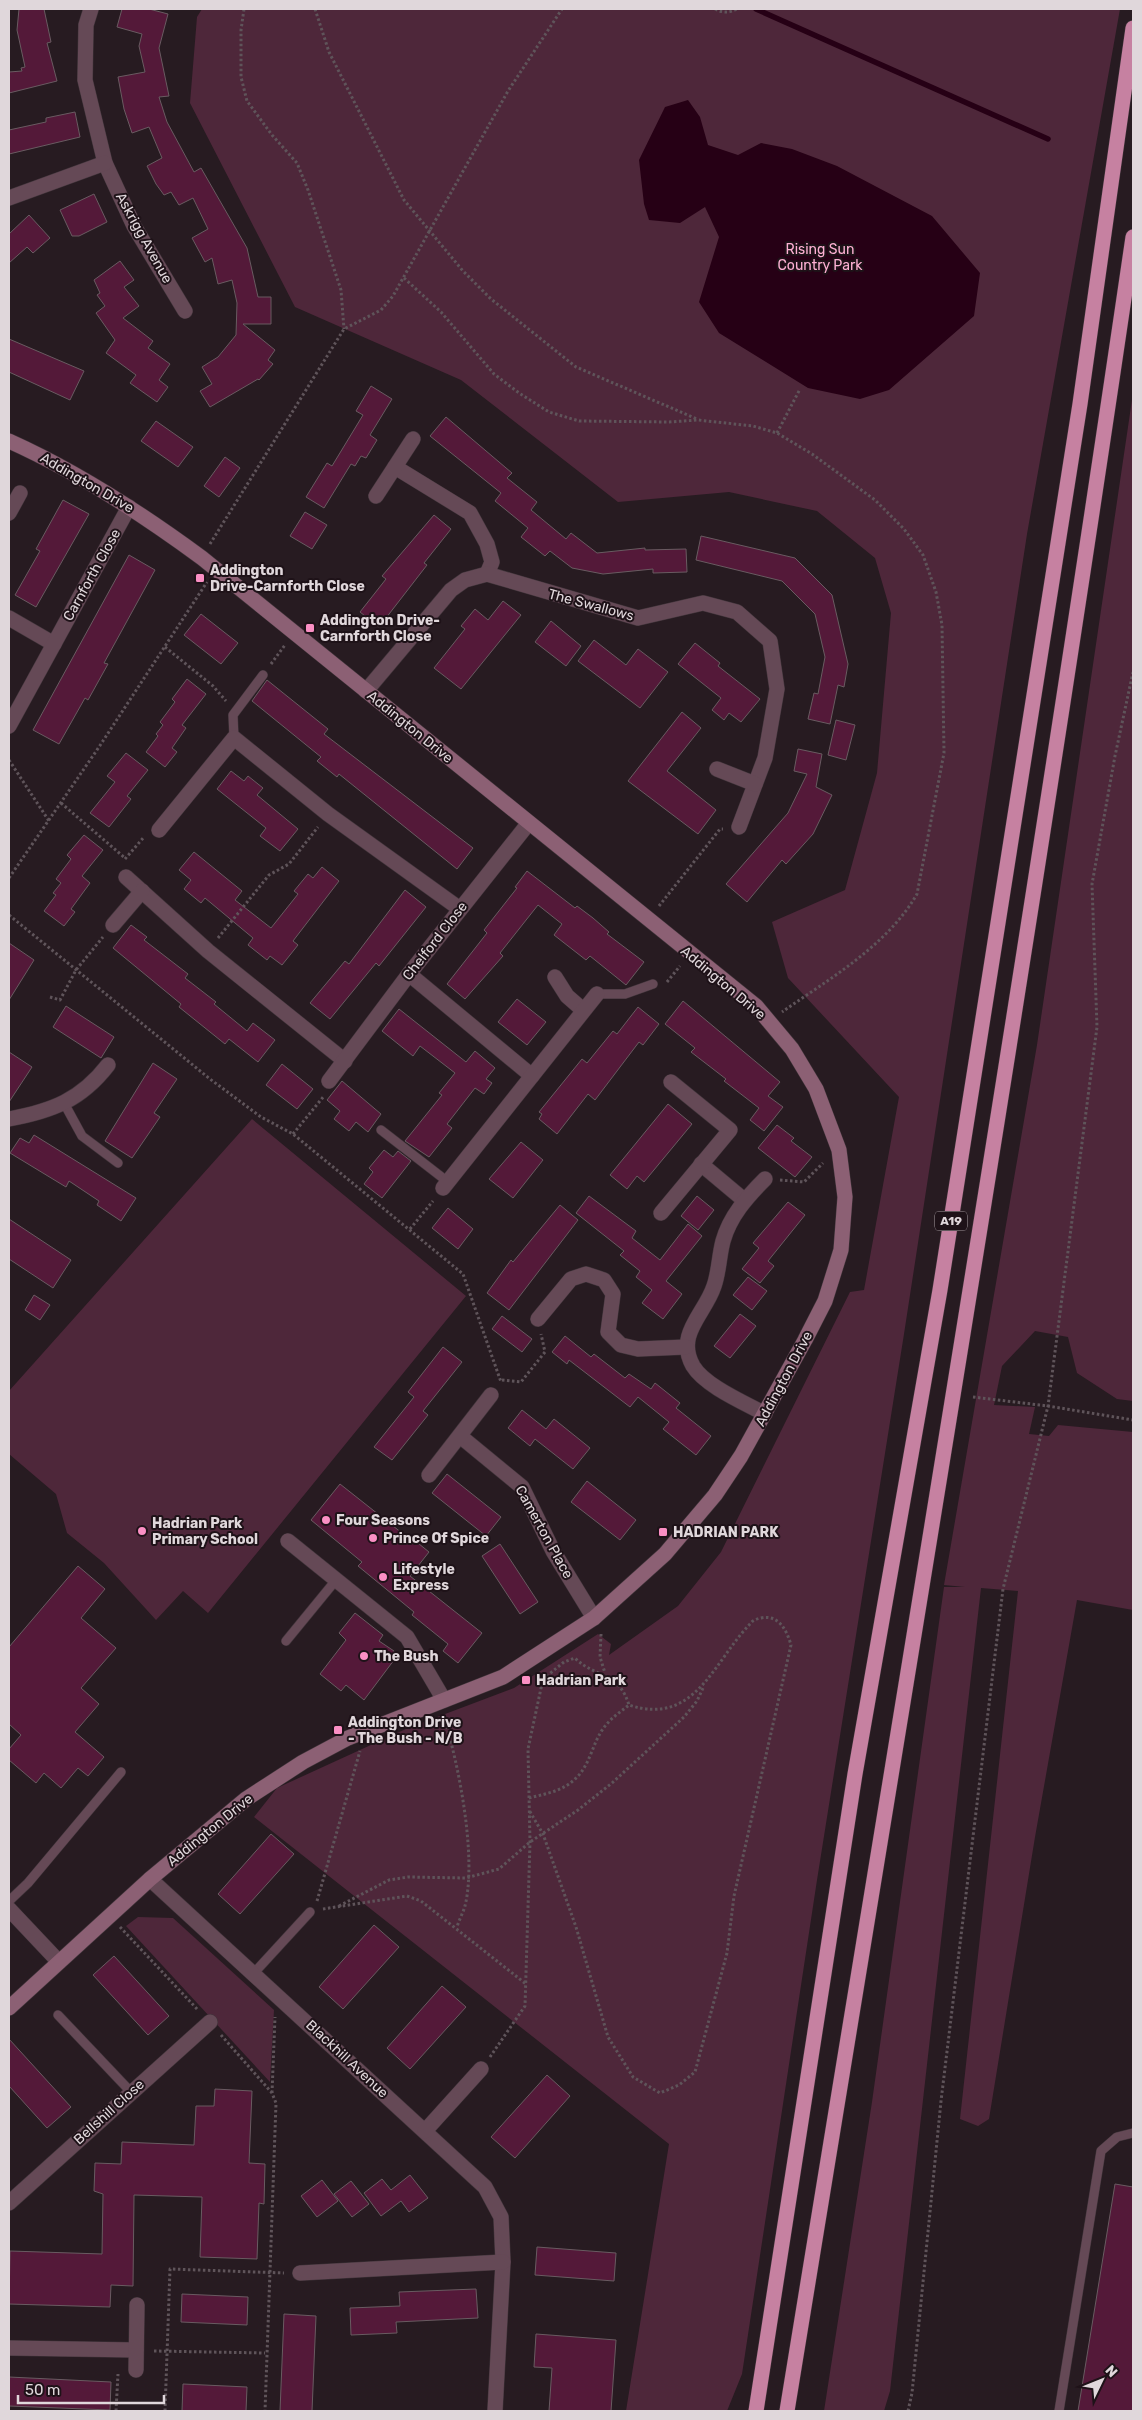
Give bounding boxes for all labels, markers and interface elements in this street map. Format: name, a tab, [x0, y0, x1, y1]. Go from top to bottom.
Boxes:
street label: Askrigg Avenue	[112, 190, 176, 287]
park label: Rising Sun Country Park	[778, 241, 863, 274]
street label: Addington Drive	[37, 449, 137, 517]
street label: Carnforth Close	[60, 526, 124, 624]
place label: Addington Drive-Carnforth Close	[210, 562, 365, 595]
marker: Addington Drive-Carnforth Close	[194, 572, 206, 584]
street label: The Swallows	[546, 585, 636, 625]
place label: Addington Drive- Carnforth Close	[320, 612, 440, 645]
marker: Addington Drive- Carnforth Close	[304, 622, 316, 634]
street label: Addington Drive	[364, 687, 456, 767]
street label: Chelford Close	[399, 898, 471, 984]
street label: Addington Drive	[677, 943, 769, 1023]
road number: A19	[935, 1212, 967, 1230]
street label: Addington Drive	[752, 1328, 816, 1429]
street label: Camerton Place	[511, 1482, 577, 1582]
place label: Four Seasons	[336, 1512, 430, 1529]
marker: Four Seasons	[320, 1514, 332, 1526]
place label: Hadrian Park Primary School	[152, 1515, 258, 1548]
place label: HADRIAN PARK	[673, 1524, 779, 1541]
marker: Hadrian Park Primary School	[136, 1525, 148, 1537]
marker: HADRIAN PARK	[657, 1526, 669, 1538]
place label: Prince Of Spice	[383, 1530, 489, 1547]
marker: Prince Of Spice	[367, 1532, 379, 1544]
place label: Lifestyle Express	[393, 1561, 455, 1594]
marker: Lifestyle Express	[377, 1571, 389, 1583]
place label: The Bush	[374, 1648, 439, 1665]
marker: The Bush	[358, 1650, 370, 1662]
place label: Hadrian Park	[536, 1672, 627, 1689]
marker: Hadrian Park	[520, 1674, 532, 1686]
place label: Addington Drive - The Bush - N/B	[348, 1714, 463, 1747]
marker: Addington Drive - The Bush - N/B	[332, 1724, 344, 1736]
street label: Addington Drive	[164, 1790, 256, 1870]
street label: Blackhill Avenue	[302, 2017, 392, 2102]
street label: Bellshill Close	[70, 2076, 148, 2148]
north arrow	[1077, 2355, 1127, 2405]
text: N	[1101, 2362, 1121, 2381]
scale bar	[18, 2372, 164, 2404]
text: 50 m	[25, 2381, 60, 2399]

